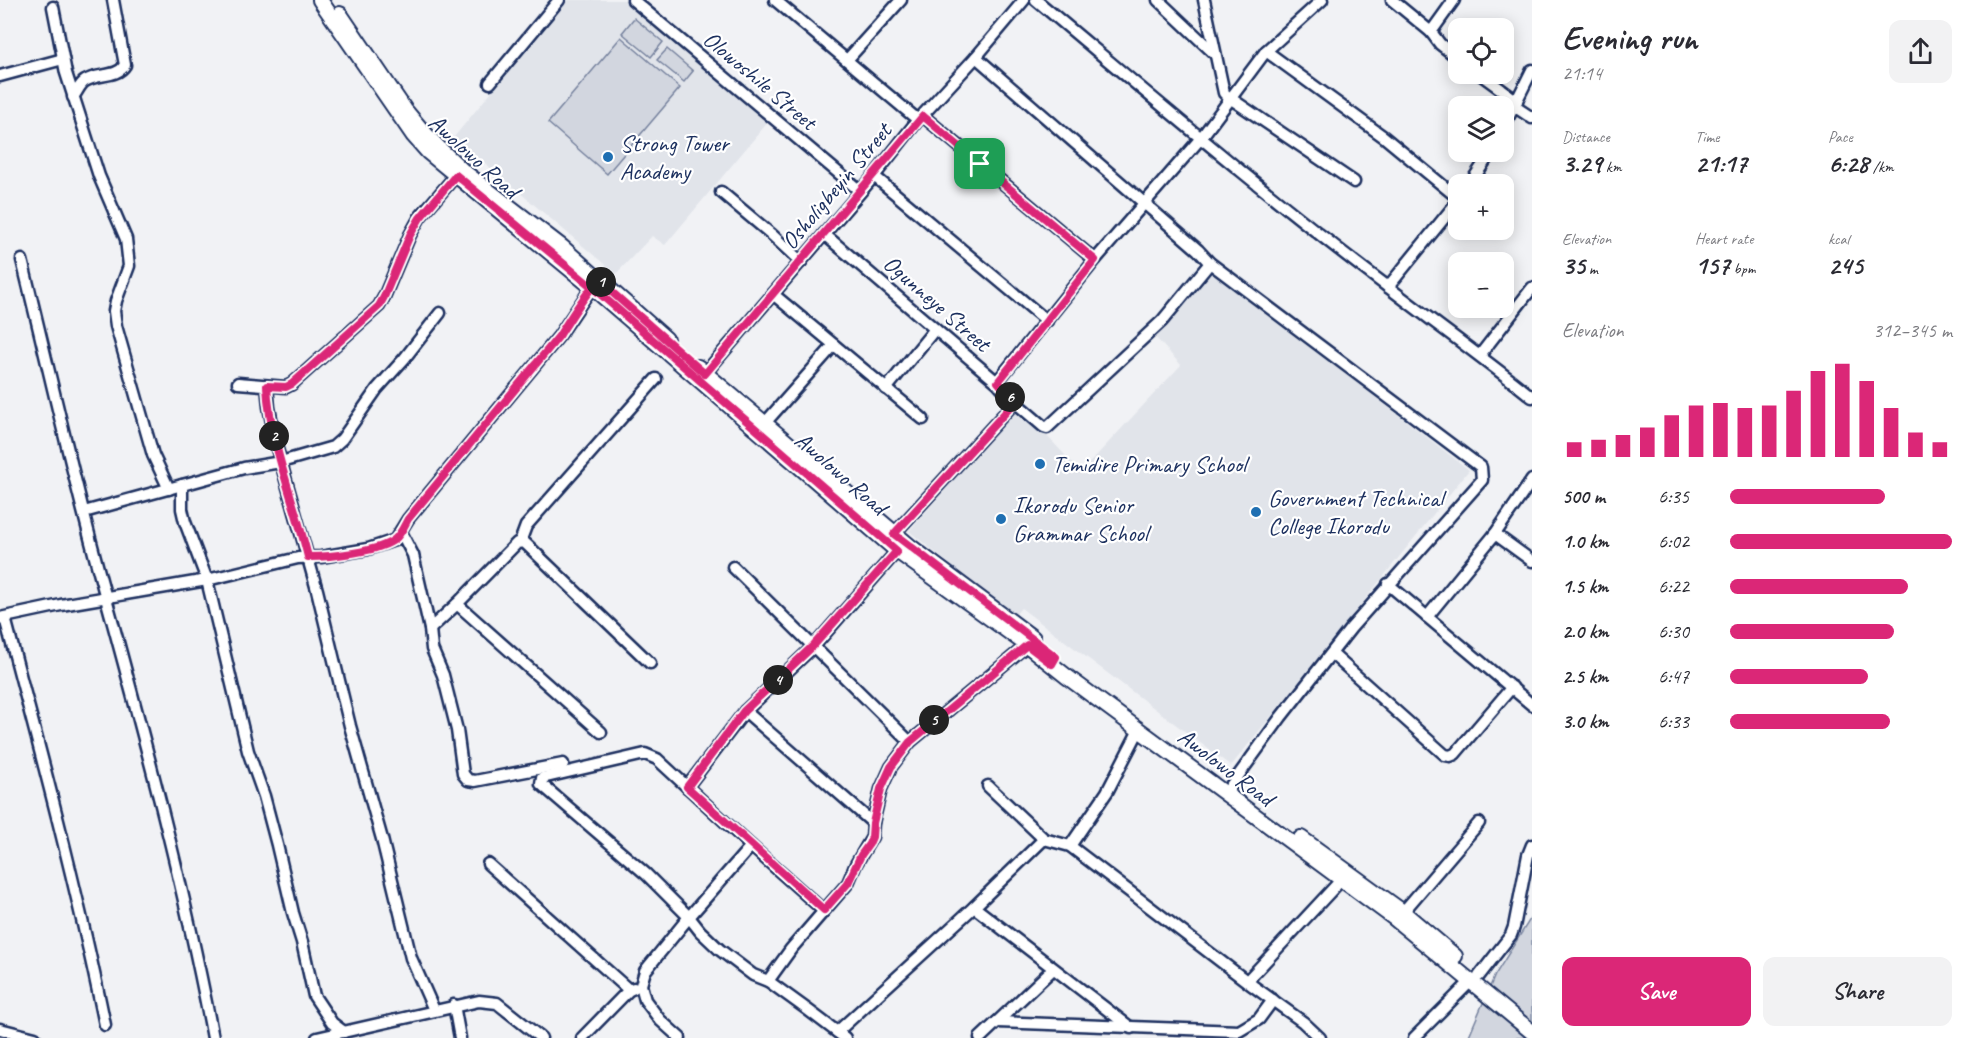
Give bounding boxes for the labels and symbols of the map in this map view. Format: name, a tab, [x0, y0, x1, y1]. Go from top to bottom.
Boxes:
street label: Olowoshile Street	[697, 24, 824, 138]
street label: Awolowo Road	[422, 107, 528, 207]
street label: Osholigbeyin Street	[774, 115, 899, 255]
place label: Strong Tower Academy	[620, 128, 731, 186]
pin	[954, 138, 1005, 189]
marker: Strong Tower Academy	[601, 150, 615, 164]
street label: Ogunneye Street	[877, 248, 998, 359]
pin: 1	[586, 267, 616, 297]
pin: 6	[995, 382, 1025, 412]
pin: 2	[259, 421, 289, 451]
street label: Awolowo Road	[789, 425, 896, 524]
place label: Temidire Primary School	[1052, 449, 1250, 479]
marker: Temidire Primary School	[1033, 457, 1047, 471]
place label: Government Technical College Ikorodu	[1268, 483, 1447, 541]
place label: Ikorodu Senior Grammar School	[1013, 490, 1152, 548]
marker: Government Technical College Ikorodu	[1249, 505, 1263, 519]
marker: Ikorodu Senior Grammar School	[994, 512, 1008, 526]
pin: 4	[763, 665, 793, 695]
pin: 5	[919, 705, 949, 735]
street label: Awolowo Road	[1172, 721, 1283, 815]

